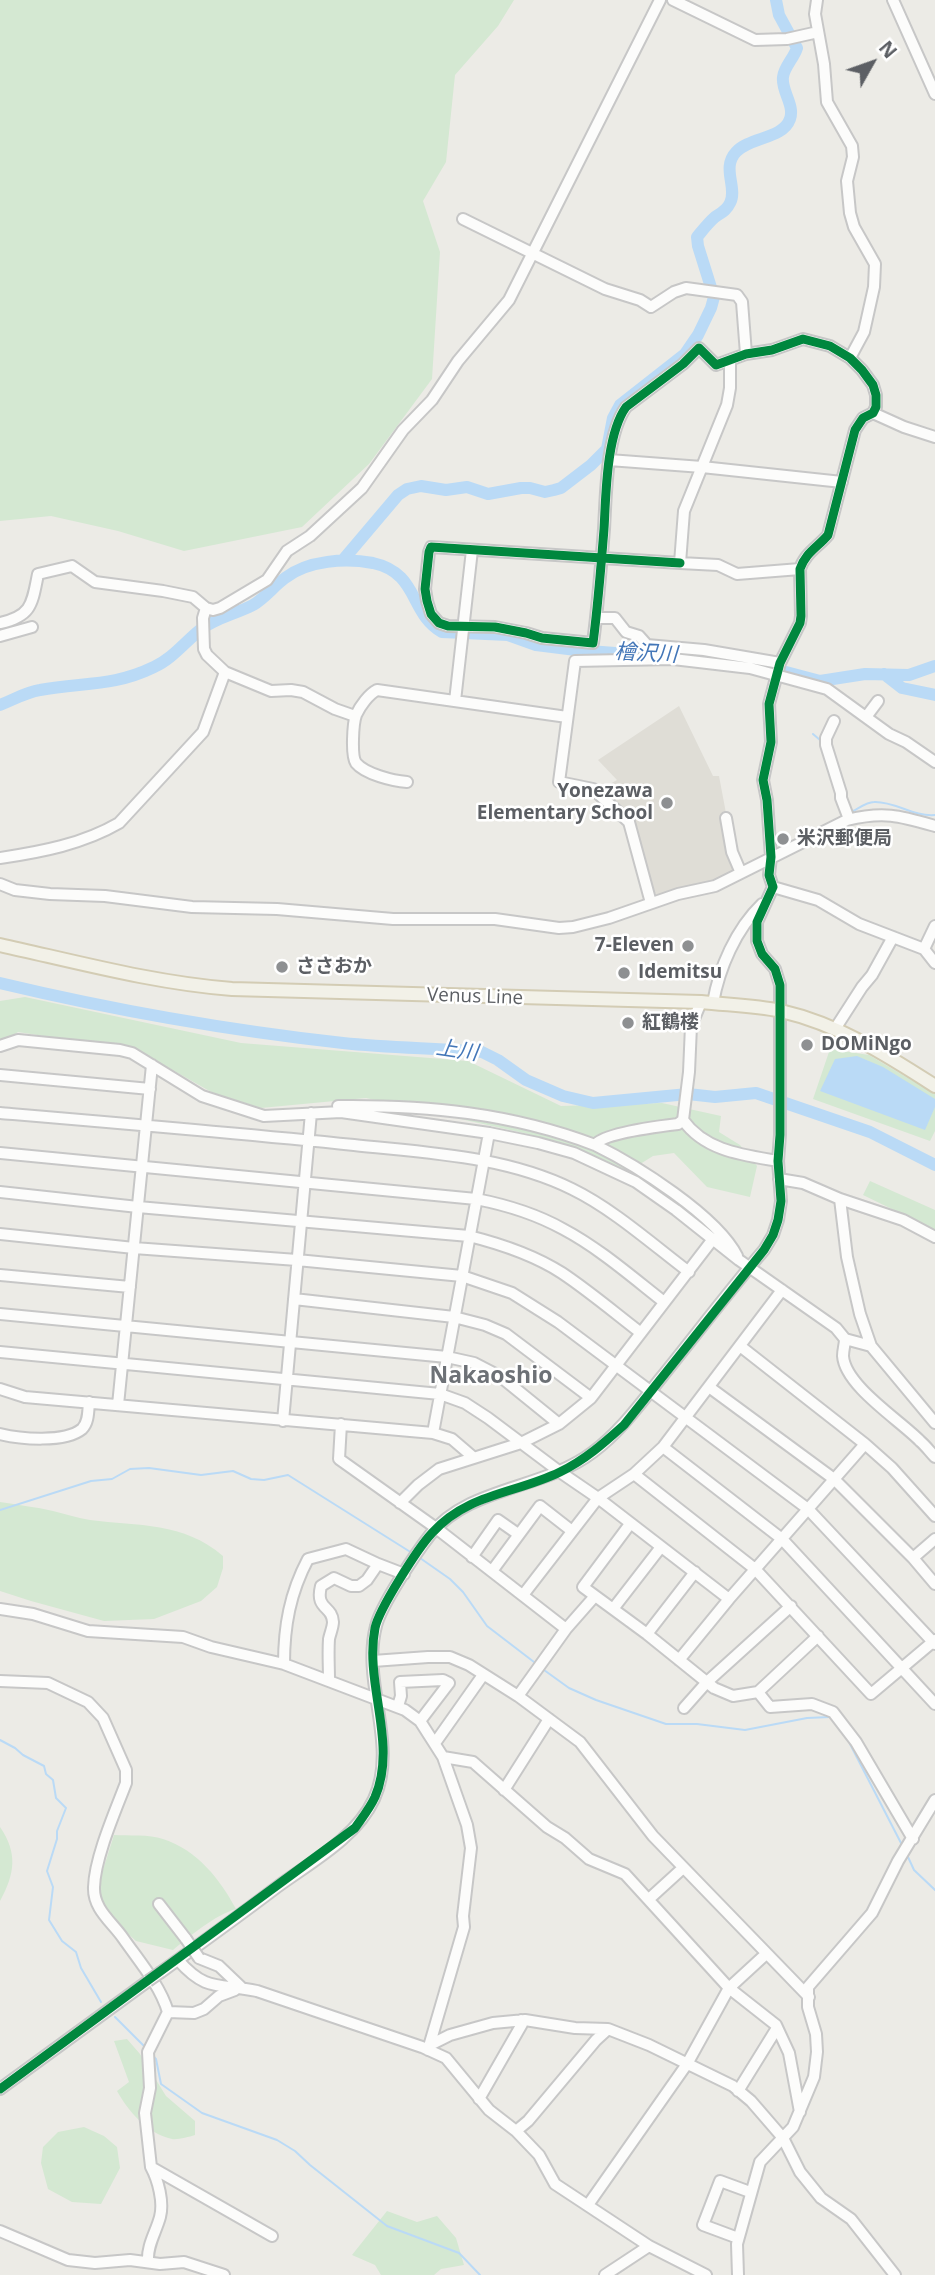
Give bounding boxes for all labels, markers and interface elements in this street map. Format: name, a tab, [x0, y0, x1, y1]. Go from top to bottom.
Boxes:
north arrow	[837, 28, 907, 98]
text: N	[873, 35, 903, 64]
water label: 檜沢川	[614, 640, 678, 668]
place label: Yonezawa Elementary School	[477, 781, 653, 825]
marker: Yonezawa Elementary School	[659, 795, 675, 811]
place label: 米沢郵便局	[797, 828, 892, 850]
marker: 米沢郵便局	[775, 831, 791, 847]
place label: 7-Eleven	[595, 935, 674, 957]
marker: 7-Eleven	[680, 938, 696, 954]
place label: ささおか	[296, 956, 372, 978]
marker: ささおか	[274, 959, 290, 975]
place label: Idemitsu	[638, 962, 722, 984]
marker: Idemitsu	[616, 965, 632, 981]
street label: Venus Line	[426, 984, 524, 1010]
place label: 紅鶴楼	[642, 1012, 699, 1034]
marker: 紅鶴楼	[620, 1015, 636, 1031]
place label: DOMiNgo	[821, 1034, 912, 1056]
water label: 上川	[434, 1036, 480, 1066]
marker: DOMiNgo	[799, 1037, 815, 1053]
district label: Nakaoshio	[430, 1362, 552, 1390]

